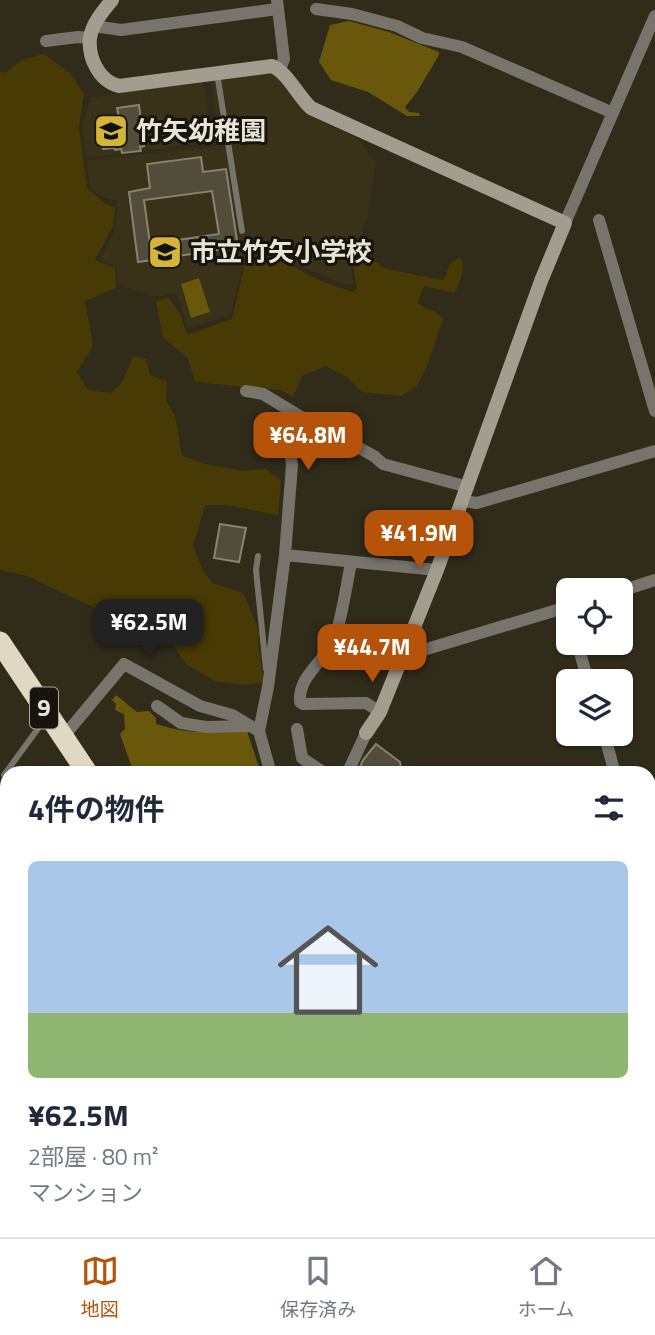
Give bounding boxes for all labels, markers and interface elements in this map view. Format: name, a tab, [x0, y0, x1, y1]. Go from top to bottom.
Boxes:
place label: 竹矢幼稚園	[136, 111, 266, 150]
school or university icon: 竹矢幼稚園	[92, 112, 130, 150]
place label: 市立竹矢小学校	[190, 232, 372, 271]
school or university icon: 市立竹矢小学校	[146, 233, 184, 271]
pin: ¥64.8M	[251, 412, 365, 472]
text: ¥64.8M	[269, 417, 347, 452]
pin: ¥41.9M	[362, 510, 476, 570]
text: ¥41.9M	[380, 515, 458, 550]
map controls	[556, 578, 633, 746]
button: locate	[556, 578, 633, 655]
pin: ¥62.5M	[92, 600, 206, 659]
text: ¥62.5M	[110, 604, 188, 639]
pin: ¥44.7M	[315, 624, 429, 684]
text: ¥44.7M	[333, 629, 411, 664]
button: layers	[556, 669, 633, 746]
road number: 9	[30, 688, 58, 728]
text: 4件の物件	[28, 786, 165, 832]
icon: filters	[590, 789, 628, 827]
icon: home	[265, 907, 391, 1033]
text: ¥62.5M	[28, 1092, 129, 1138]
text: 2部屋 · 80 m²	[28, 1139, 158, 1174]
text: マンション	[28, 1175, 143, 1210]
tab: 地図	[81, 1252, 119, 1323]
tab: 保存済み	[280, 1252, 356, 1323]
tab: ホーム	[518, 1252, 574, 1323]

